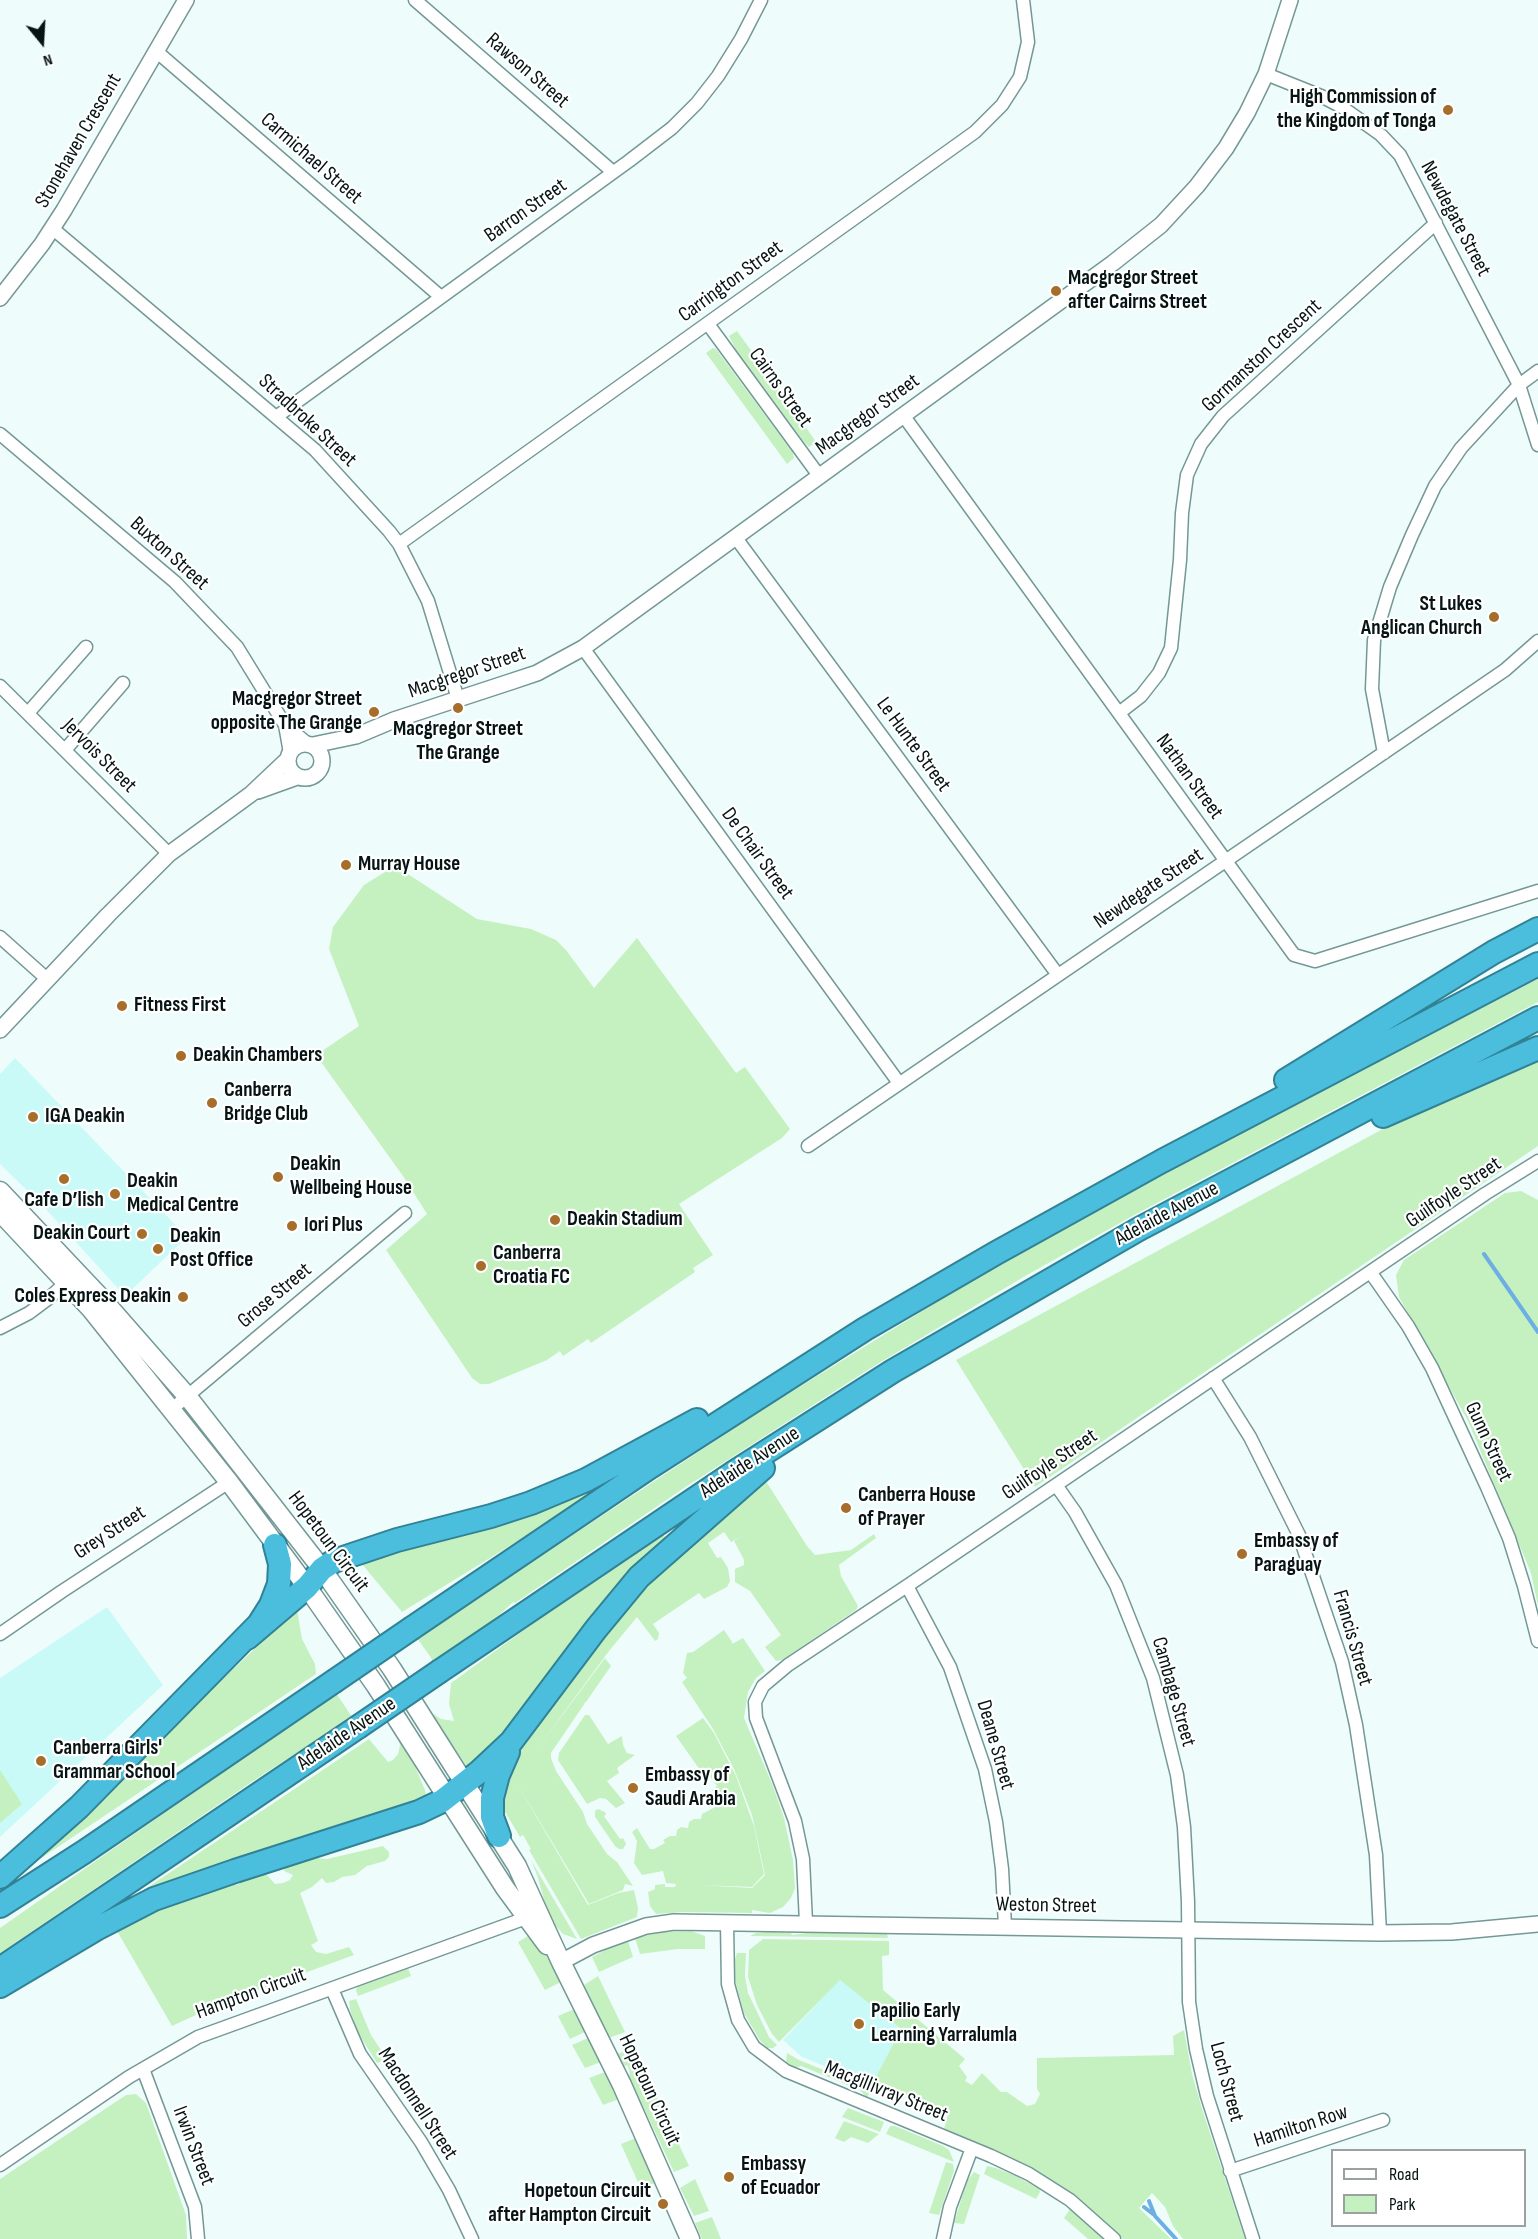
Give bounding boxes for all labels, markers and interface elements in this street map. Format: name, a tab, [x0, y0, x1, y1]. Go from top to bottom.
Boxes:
north arrow	[12, 12, 72, 72]
street label: Rawson Street	[480, 28, 574, 114]
text: N	[41, 49, 55, 70]
street label: Stonehaven Crescent	[30, 69, 128, 213]
place label: High Commission of the Kingdom of Tonga	[1277, 85, 1436, 135]
marker: High Commission of the Kingdom of Tonga	[1441, 103, 1455, 117]
street label: Carmichael Street	[255, 108, 367, 210]
street label: Newdegate Street	[1414, 157, 1496, 281]
street label: Barron Street	[480, 174, 572, 248]
street label: Carrington Street	[674, 236, 788, 328]
place label: Macgregor Street after Cairns Street	[1068, 266, 1207, 316]
marker: Macgregor Street after Cairns Street	[1049, 284, 1063, 298]
street label: Gormanston Crescent	[1197, 294, 1327, 418]
street label: Cairns Street	[743, 343, 817, 433]
street label: Stradbroke Street	[253, 369, 361, 473]
street label: Macgregor Street	[811, 369, 925, 461]
street label: Buxton Street	[124, 512, 214, 596]
place label: St Lukes Anglican Church	[1361, 592, 1482, 642]
marker: St Lukes Anglican Church	[1487, 610, 1501, 624]
street label: Macgregor Street	[405, 641, 529, 705]
place label: Macgregor Street opposite The Grange	[211, 687, 362, 737]
street label: Le Hunte Street	[870, 693, 956, 797]
marker: Macgregor Street The Grange	[451, 701, 465, 715]
marker: Macgregor Street opposite The Grange	[367, 705, 381, 719]
street label: Jervois Street	[57, 714, 141, 798]
place label: Macgregor Street The Grange	[393, 717, 523, 767]
street label: Nathan Street	[1150, 730, 1228, 824]
street label: De Chair Street	[715, 803, 799, 905]
street label: Newdegate Street	[1090, 843, 1208, 935]
place label: Murray House	[358, 852, 460, 878]
marker: Murray House	[339, 858, 353, 872]
place label: Fitness First	[134, 993, 226, 1019]
marker: Fitness First	[115, 999, 129, 1013]
place label: Deakin Chambers	[193, 1043, 322, 1069]
marker: Deakin Chambers	[174, 1049, 188, 1063]
place label: Canberra Bridge Club	[224, 1078, 308, 1128]
marker: Canberra Bridge Club	[205, 1096, 219, 1110]
place label: IGA Deakin	[45, 1104, 125, 1130]
marker: IGA Deakin	[26, 1110, 40, 1124]
place label: Deakin Wellbeing House	[290, 1152, 412, 1202]
street label: Guilfoyle Street	[1402, 1152, 1506, 1234]
place label: Deakin Medical Centre	[127, 1169, 239, 1219]
marker: Deakin Wellbeing House	[271, 1170, 285, 1184]
marker: Cafe D’lish	[57, 1172, 71, 1186]
street label: Adelaide Avenue	[1111, 1176, 1223, 1252]
marker: Deakin Medical Centre	[108, 1187, 122, 1201]
place label: Cafe D’lish	[24, 1188, 104, 1214]
place label: Deakin Stadium	[567, 1207, 683, 1233]
place label: Iori Plus	[304, 1213, 363, 1239]
marker: Deakin Stadium	[548, 1213, 562, 1227]
marker: Iori Plus	[285, 1219, 299, 1233]
place label: Deakin Court	[33, 1221, 130, 1247]
place label: Deakin Post Office	[170, 1224, 253, 1274]
marker: Deakin Court	[135, 1227, 149, 1241]
place label: Canberra Croatia FC	[493, 1241, 570, 1291]
marker: Deakin Post Office	[151, 1242, 165, 1256]
street label: Grose Street	[233, 1258, 317, 1334]
marker: Canberra Croatia FC	[474, 1259, 488, 1273]
place label: Coles Express Deakin	[14, 1284, 171, 1310]
marker: Coles Express Deakin	[176, 1290, 190, 1304]
street label: Gunn Street	[1459, 1398, 1517, 1486]
street label: Adelaide Avenue	[695, 1421, 805, 1505]
street label: Guilfoyle Street	[998, 1424, 1102, 1506]
place label: Canberra House of Prayer	[858, 1483, 976, 1533]
street label: Hopetoun Circuit	[282, 1487, 374, 1597]
street label: Grey Street	[69, 1501, 151, 1565]
marker: Canberra House of Prayer	[839, 1501, 853, 1515]
place label: Embassy of Paraguay	[1254, 1529, 1338, 1579]
marker: Embassy of Paraguay	[1235, 1547, 1249, 1561]
street label: Francis Street	[1326, 1587, 1378, 1689]
street label: Cambage Street	[1145, 1634, 1201, 1750]
street label: Adelaide Avenue	[293, 1692, 401, 1776]
street label: Deane Street	[970, 1697, 1020, 1793]
place label: Canberra Girls' Grammar School	[53, 1736, 175, 1786]
marker: Canberra Girls' Grammar School	[34, 1754, 48, 1768]
place label: Embassy of Saudi Arabia	[645, 1763, 736, 1813]
marker: Embassy of Saudi Arabia	[626, 1781, 640, 1795]
street label: Weston Street	[995, 1893, 1097, 1919]
street label: Hampton Circuit	[192, 1962, 310, 2026]
place label: Papilio Early Learning Yarralumla	[871, 1999, 1017, 2049]
marker: Papilio Early Learning Yarralumla	[852, 2017, 866, 2031]
street label: Hopetoun Circuit	[612, 2030, 686, 2150]
street label: Loch Street	[1203, 2039, 1249, 2125]
street label: Macdonnell Street	[372, 2043, 462, 2165]
street label: Macgillivray Street	[821, 2056, 951, 2128]
street label: Hamilton Row	[1251, 2100, 1351, 2154]
street label: Irwin Street	[166, 2103, 220, 2189]
legend	[1331, 2149, 1526, 2227]
place label: Embassy of Ecuador	[741, 2152, 820, 2202]
text: Road	[1389, 2164, 1419, 2185]
marker: Embassy of Ecuador	[722, 2170, 736, 2184]
place label: Hopetoun Circuit after Hampton Circuit	[488, 2179, 651, 2229]
text: Park	[1389, 2194, 1415, 2215]
marker: Hopetoun Circuit after Hampton Circuit	[656, 2197, 670, 2211]

